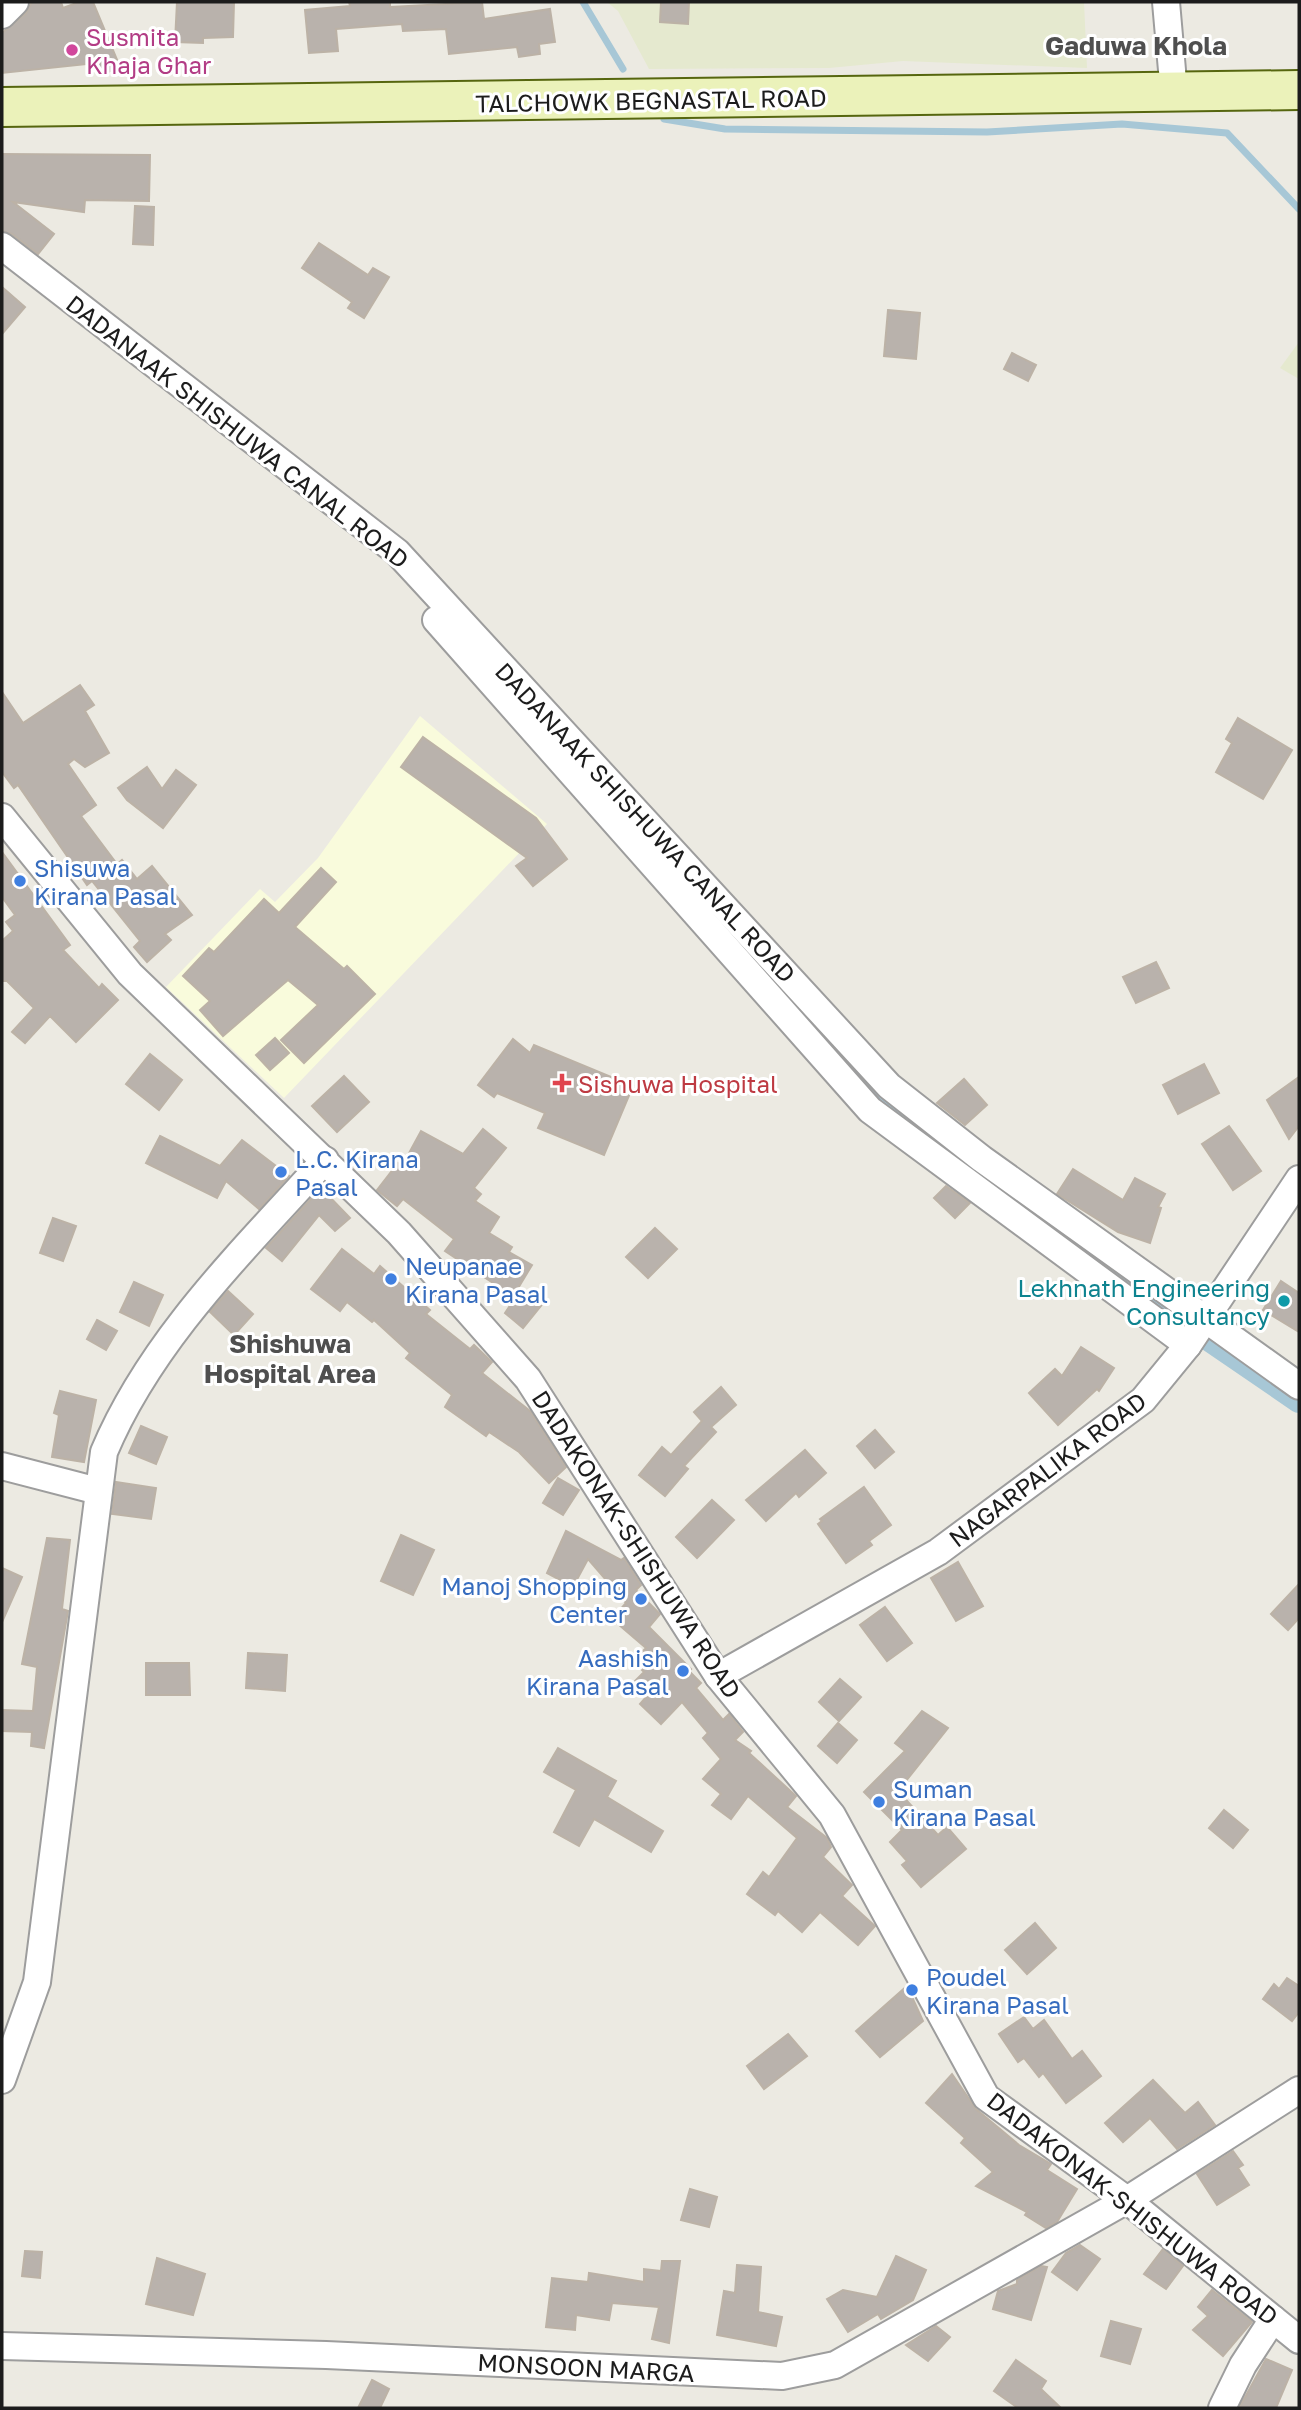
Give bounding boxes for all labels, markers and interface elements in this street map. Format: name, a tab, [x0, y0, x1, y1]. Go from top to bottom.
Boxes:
place label: Susmita Khaja Ghar	[86, 22, 211, 79]
district label: Gaduwa Khola	[1045, 30, 1227, 61]
marker: Susmita Khaja Ghar	[64, 42, 80, 58]
street label: TALCHOWK BEGNASTAL ROAD	[475, 82, 827, 118]
street label: DADANAAK SHISHUWA CANAL ROAD	[61, 288, 415, 574]
street label: DADANAAK SHISHUWA CANAL ROAD	[490, 656, 802, 988]
place label: Shisuwa Kirana Pasal	[34, 853, 177, 910]
marker: Shisuwa Kirana Pasal	[12, 873, 28, 889]
place label: Sishuwa Hospital	[578, 1069, 778, 1098]
marker: Sishuwa Hospital	[552, 1073, 572, 1093]
place label: L.C. Kirana Pasal	[295, 1144, 419, 1201]
marker: L.C. Kirana Pasal	[273, 1164, 289, 1180]
place label: Neupanae Kirana Pasal	[405, 1251, 548, 1308]
marker: Neupanae Kirana Pasal	[383, 1271, 399, 1287]
place label: Lekhnath Engineering Consultancy	[1017, 1273, 1270, 1330]
marker: Lekhnath Engineering Consultancy	[1276, 1293, 1292, 1309]
district label: Shishuwa Hospital Area	[204, 1328, 376, 1389]
street label: DADAKONAK-SHISHUWA ROAD	[527, 1385, 747, 1703]
street label: NAGARPALIKA ROAD	[943, 1385, 1151, 1553]
place label: Manoj Shopping Center	[441, 1571, 627, 1628]
marker: Manoj Shopping Center	[633, 1591, 649, 1607]
place label: Aashish Kirana Pasal	[526, 1643, 669, 1700]
marker: Aashish Kirana Pasal	[675, 1663, 691, 1679]
place label: Suman Kirana Pasal	[893, 1774, 1036, 1831]
marker: Suman Kirana Pasal	[871, 1794, 887, 1810]
place label: Poudel Kirana Pasal	[926, 1962, 1069, 2019]
marker: Poudel Kirana Pasal	[904, 1982, 920, 1998]
street label: DADAKONAK-SHISHUWA ROAD	[982, 2085, 1284, 2331]
street label: MONSOON MARGA	[477, 2347, 695, 2387]

